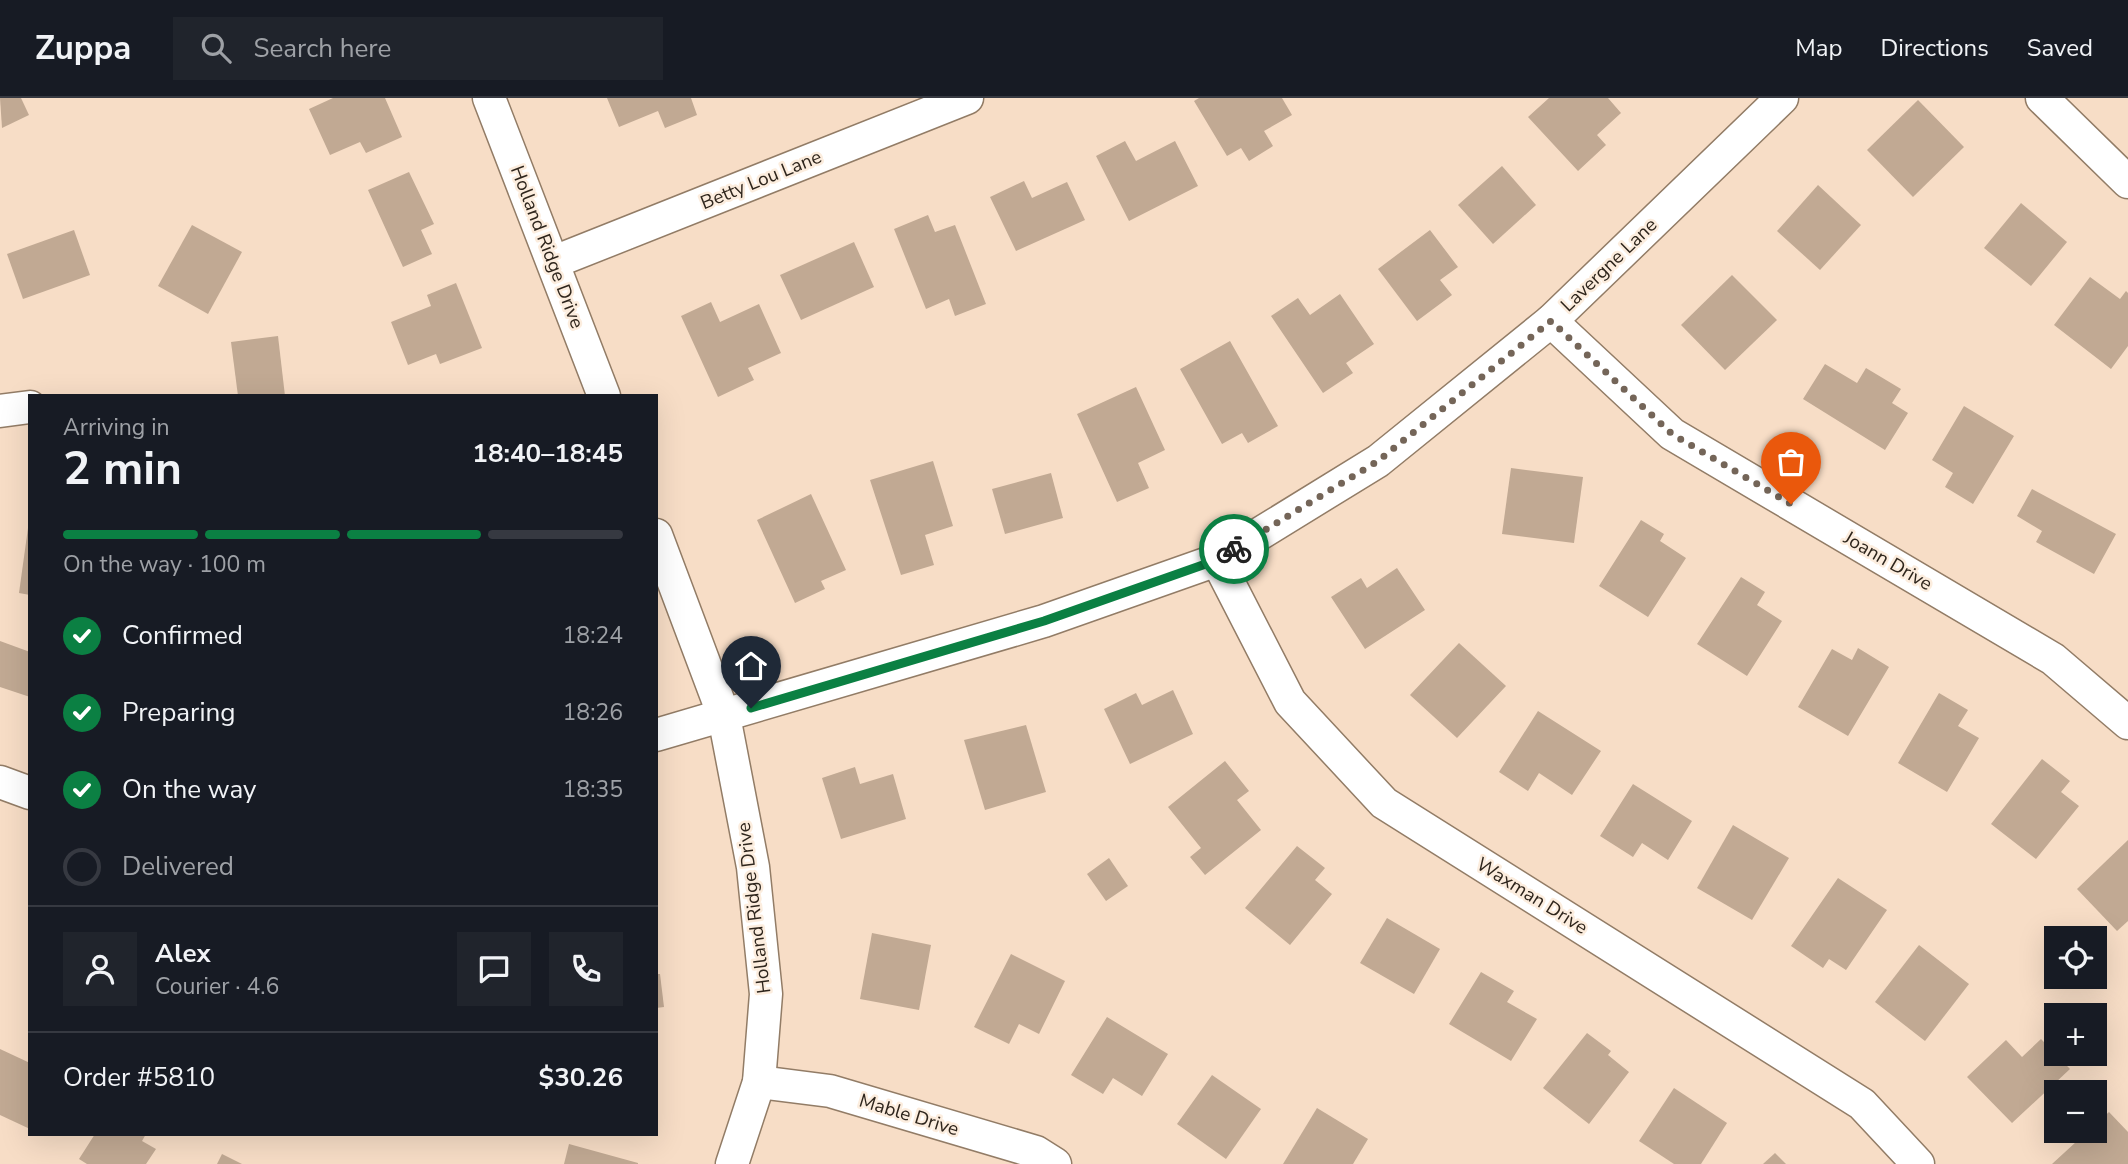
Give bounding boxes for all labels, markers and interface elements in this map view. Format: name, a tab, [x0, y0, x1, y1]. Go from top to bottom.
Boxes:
search box	[173, 17, 663, 80]
text: Zuppa	[35, 26, 131, 71]
icon: search	[197, 29, 235, 67]
text: Search here	[253, 31, 391, 66]
text: Map	[1795, 32, 1842, 64]
text: Directions	[1880, 32, 1989, 64]
text: Saved	[2027, 32, 2093, 64]
street label: Betty Lou Lane	[697, 144, 825, 216]
street label: Holland Ridge Drive	[504, 162, 590, 332]
street label: Lavergne Lane	[1555, 212, 1663, 318]
text: Arriving in	[63, 412, 170, 443]
pin	[1761, 432, 1821, 504]
text: 18:40–18:45	[472, 436, 623, 471]
text: 2 min	[63, 437, 182, 500]
icon: bag	[1772, 443, 1810, 481]
courier	[1199, 514, 1269, 584]
street label: Joann Drive	[1838, 525, 1937, 597]
icon: bike	[1215, 530, 1253, 568]
text: On the way · 100 m	[63, 549, 266, 580]
icon: check	[63, 617, 101, 655]
text: Confirmed	[122, 618, 243, 653]
text: 18:24	[563, 620, 623, 651]
pin	[721, 636, 781, 708]
icon: home	[732, 647, 770, 685]
icon: check	[63, 694, 101, 732]
text: Preparing	[122, 695, 235, 730]
text: 18:26	[563, 697, 623, 728]
icon: check	[63, 771, 101, 809]
text: On the way	[122, 772, 256, 807]
text: 18:35	[563, 774, 623, 805]
street label: Holland Ridge Drive	[731, 821, 777, 995]
text: Delivered	[122, 849, 234, 884]
street label: Waxman Drive	[1471, 851, 1593, 941]
map controls	[2044, 926, 2107, 1143]
button: locate	[2044, 926, 2107, 989]
button: person	[63, 932, 137, 1006]
button: chat	[457, 932, 531, 1006]
button: phone	[549, 932, 623, 1006]
text: Alex	[155, 936, 211, 971]
text: Courier · 4.6	[155, 971, 279, 1002]
button: +	[2044, 1003, 2107, 1066]
text: Order #5810	[63, 1060, 215, 1095]
text: $30.26	[539, 1060, 623, 1095]
button: −	[2044, 1080, 2107, 1143]
street label: Mable Drive	[856, 1088, 962, 1142]

